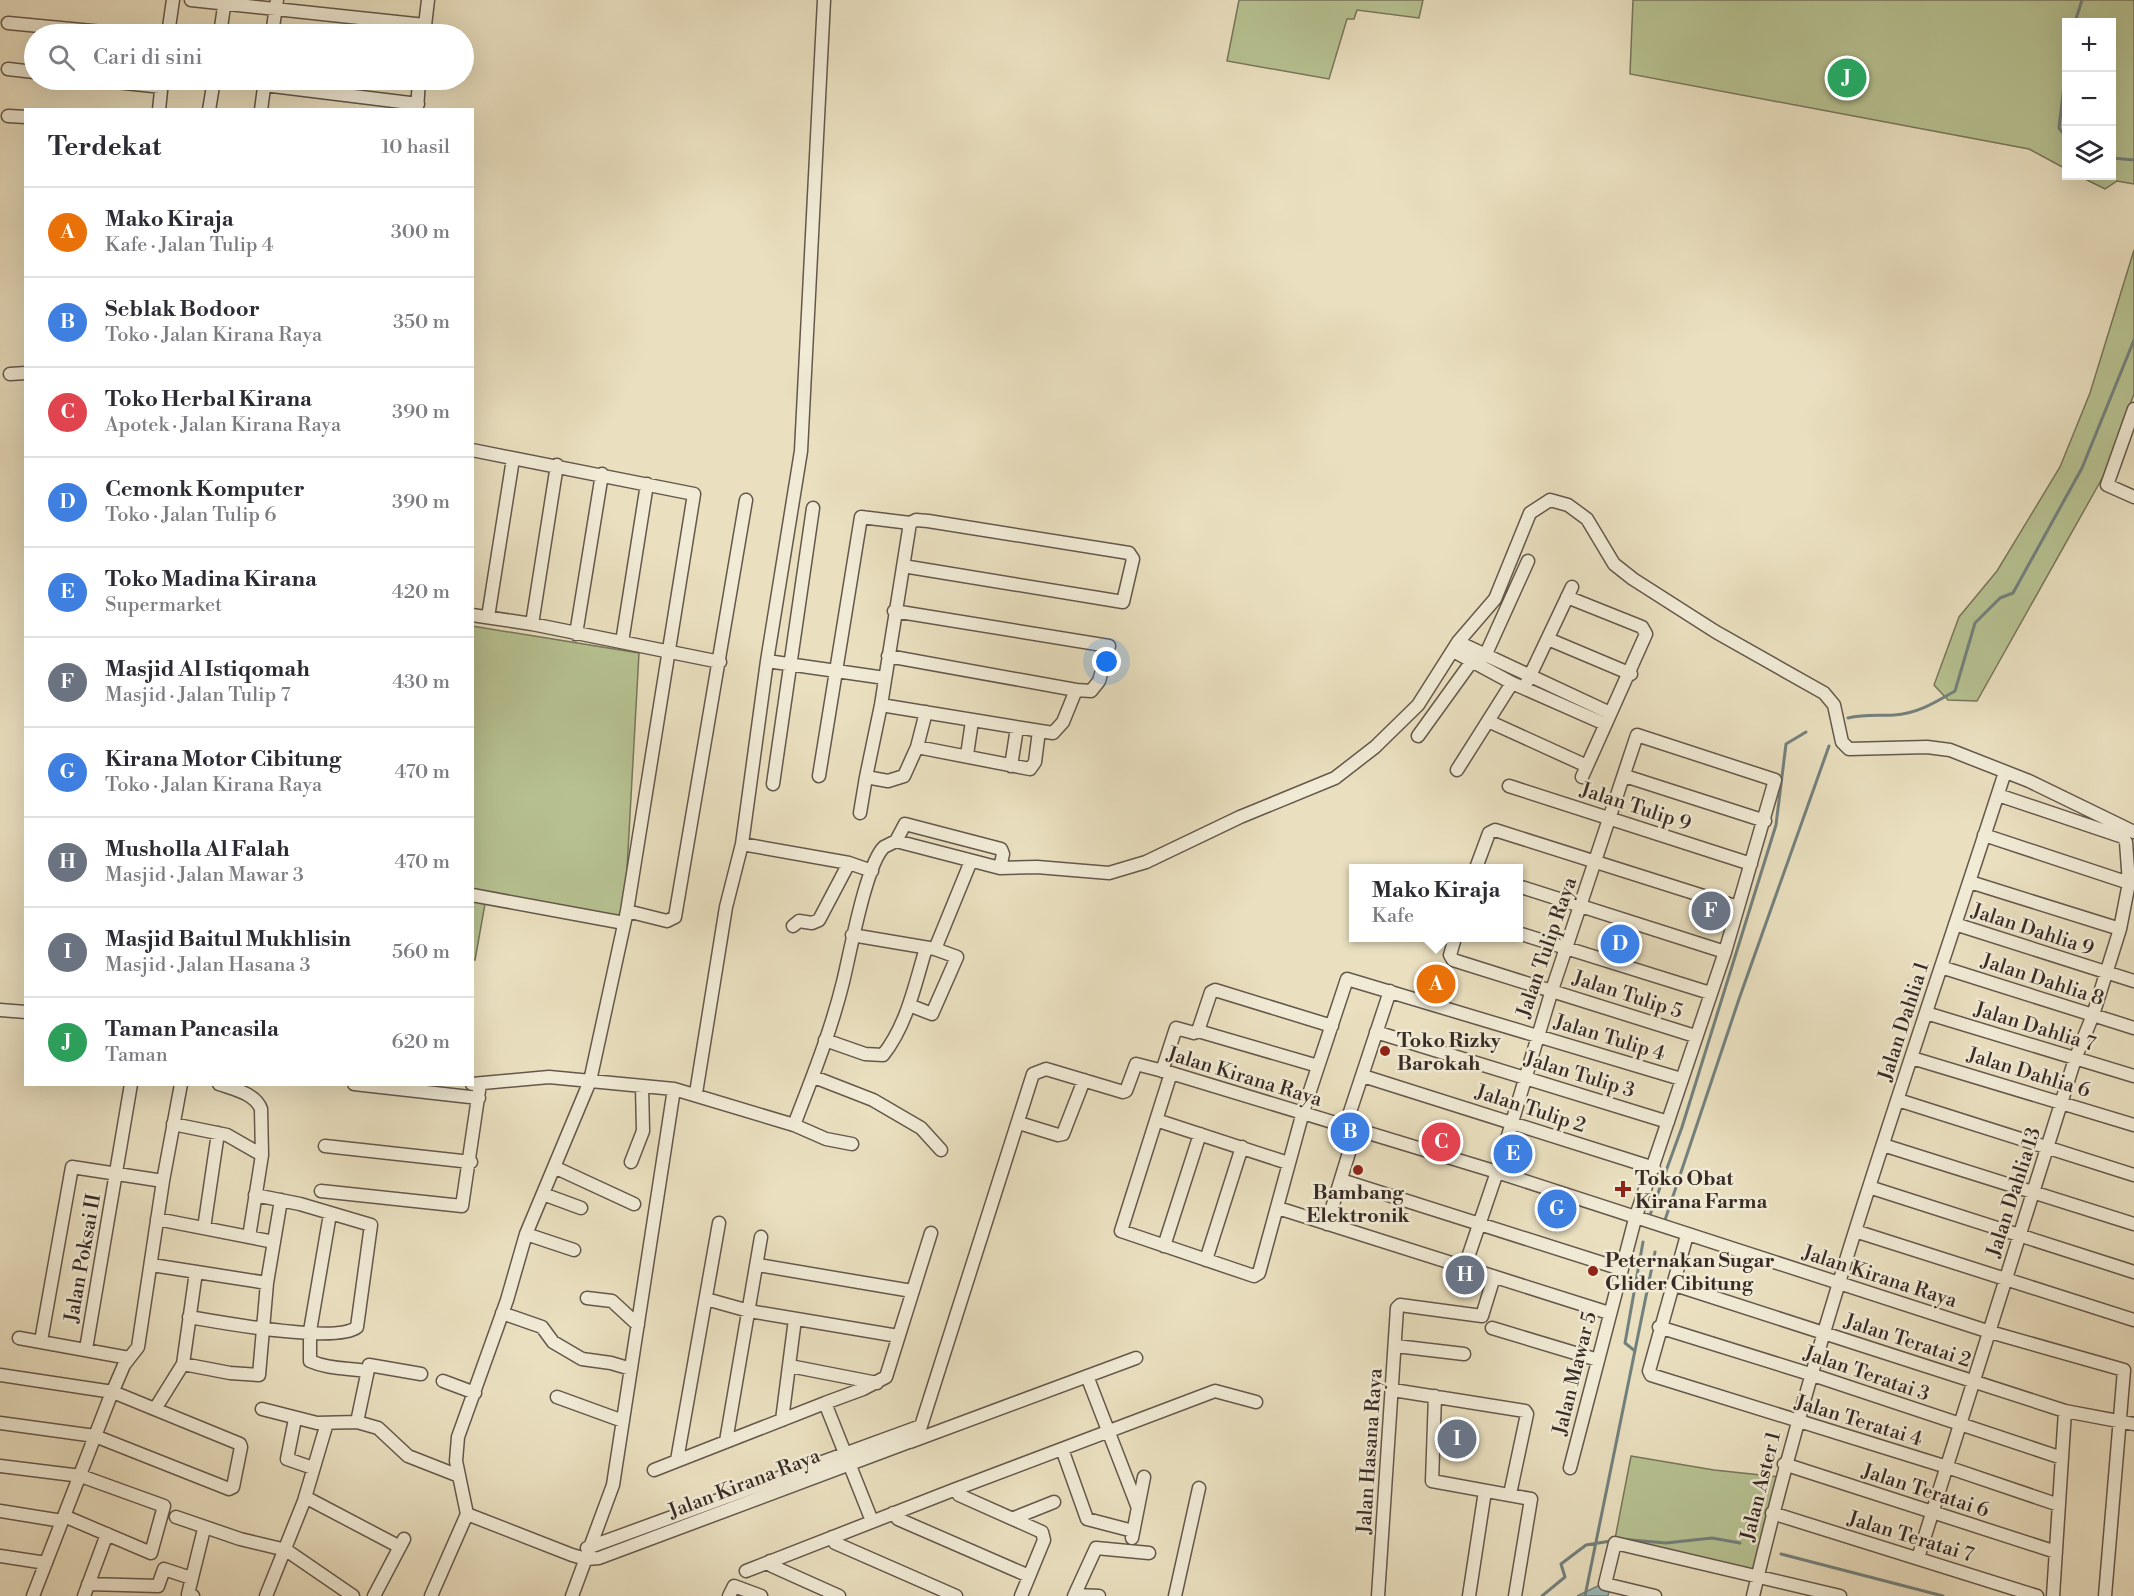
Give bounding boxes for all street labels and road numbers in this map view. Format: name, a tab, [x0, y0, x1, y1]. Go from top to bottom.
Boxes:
street label: Jalan Tulip 9	[1576, 777, 1694, 837]
street label: Jalan Tulip Raya	[1511, 873, 1583, 1022]
street label: Jalan Dahlia 9	[1967, 899, 2097, 962]
street label: Jalan Dahlia 8	[1977, 949, 2107, 1012]
street label: Jalan Dahlia 1	[1873, 958, 1936, 1085]
street label: Jalan Tulip 5	[1569, 966, 1685, 1025]
street label: Jalan Dahlia 7	[1970, 997, 2098, 1058]
street label: Jalan Tulip 4	[1550, 1009, 1668, 1067]
street label: Jalan Kirana Raya	[1163, 1042, 1326, 1113]
street label: Jalan Dahlia 6	[1963, 1043, 2093, 1104]
street label: Jalan Tulip 3	[1521, 1047, 1638, 1104]
street label: Jalan Tulip 2	[1471, 1080, 1589, 1139]
street label: Jalan Dahlia 13	[1981, 1125, 2047, 1261]
street label: Jalan Poksai II	[60, 1192, 107, 1326]
street label: Jalan Kirana Raya	[1798, 1240, 1961, 1314]
street label: Jalan Mawar 5	[1548, 1309, 1603, 1439]
street label: Jalan Teratai 2	[1840, 1309, 1974, 1374]
street label: Jalan Teratai 3	[1800, 1341, 1933, 1408]
street label: Jalan Hasana Raya	[1352, 1367, 1389, 1536]
street label: Jalan Teratai 4	[1791, 1390, 1925, 1453]
street label: Jalan Aster 1	[1736, 1429, 1787, 1545]
street label: Jalan Kirana Raya	[664, 1444, 825, 1525]
street label: Jalan Teratai 6	[1858, 1459, 1992, 1524]
street label: Jalan Teratai 7	[1844, 1506, 1976, 1568]

